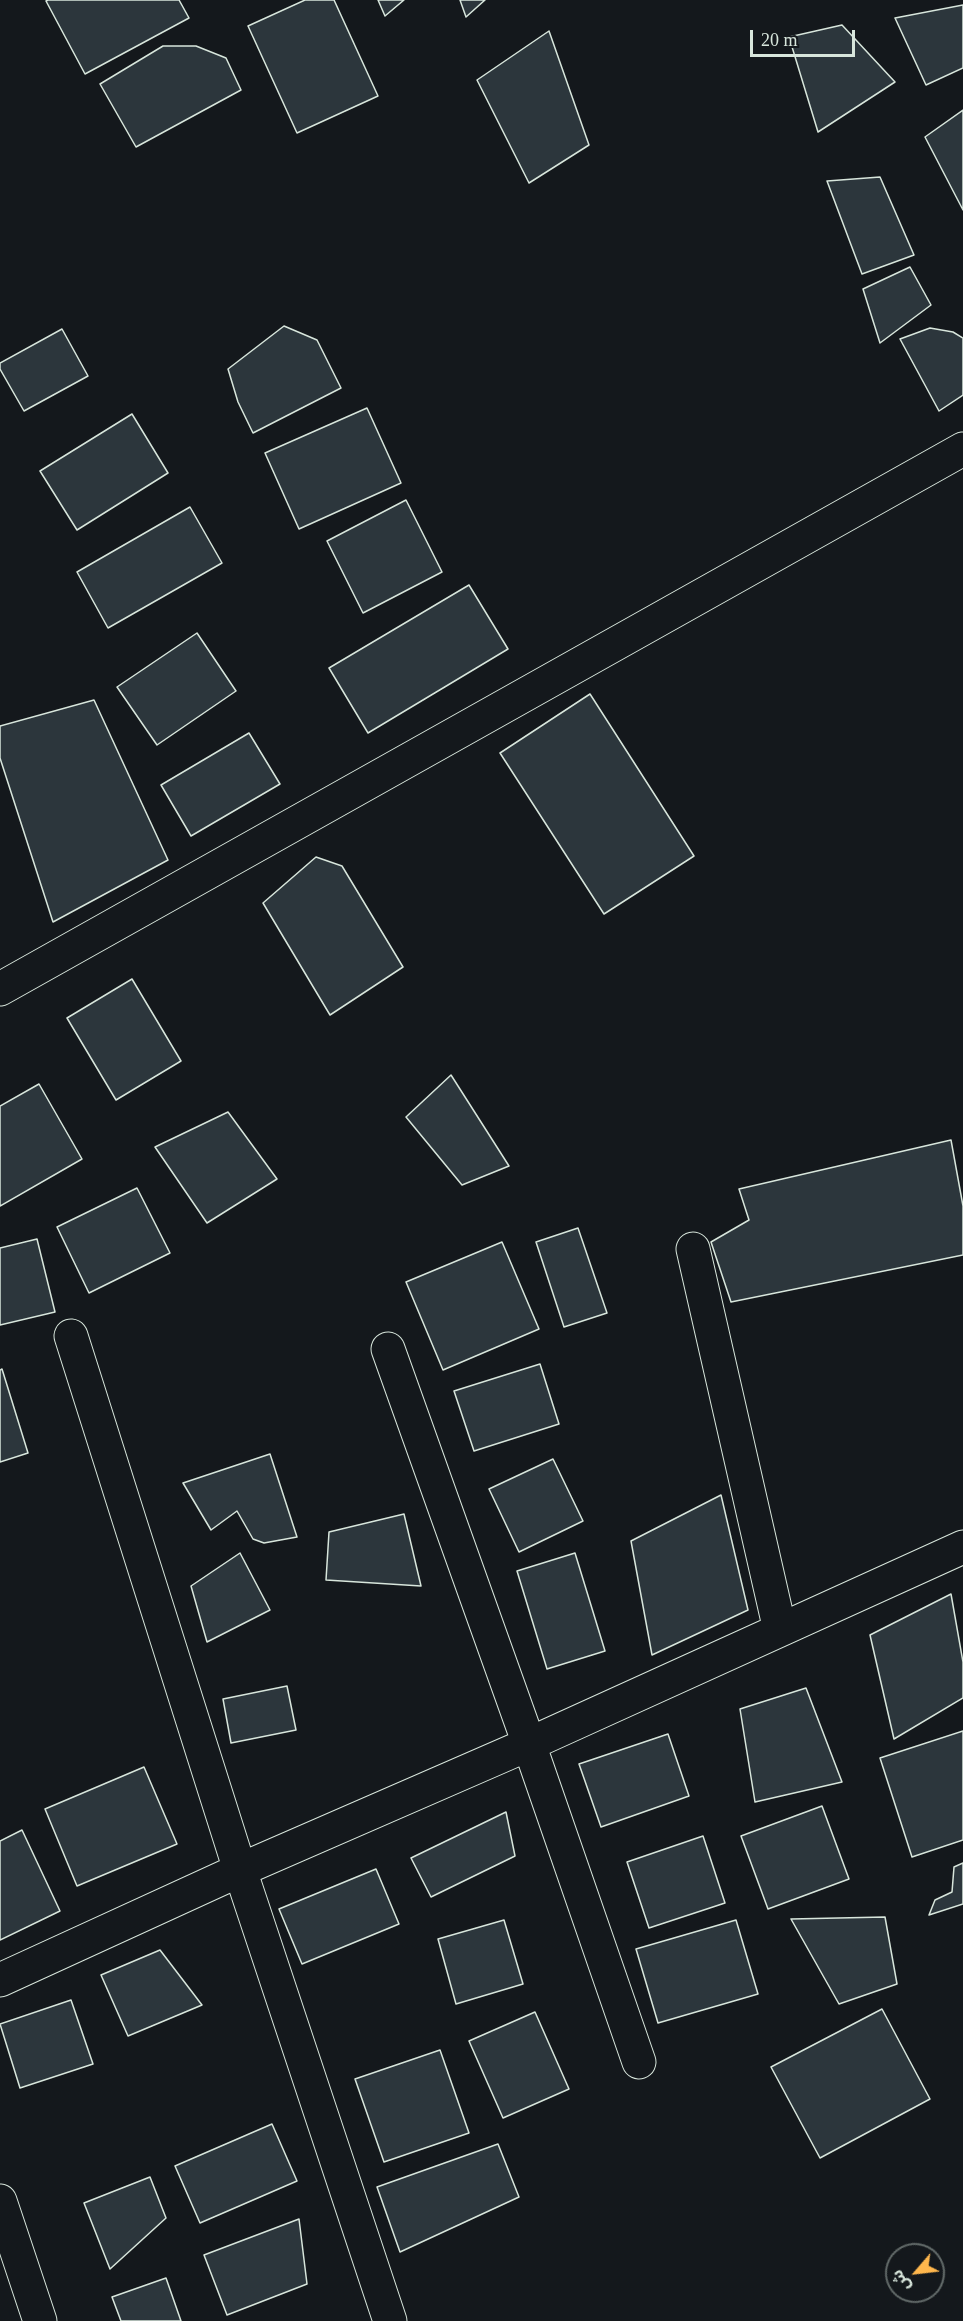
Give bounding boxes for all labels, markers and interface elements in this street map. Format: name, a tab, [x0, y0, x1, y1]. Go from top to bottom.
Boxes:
scale bar	[753, 18, 858, 56]
text: 20 m	[761, 30, 798, 50]
north arrow	[885, 2243, 945, 2303]
text: ش	[888, 2267, 913, 2294]

